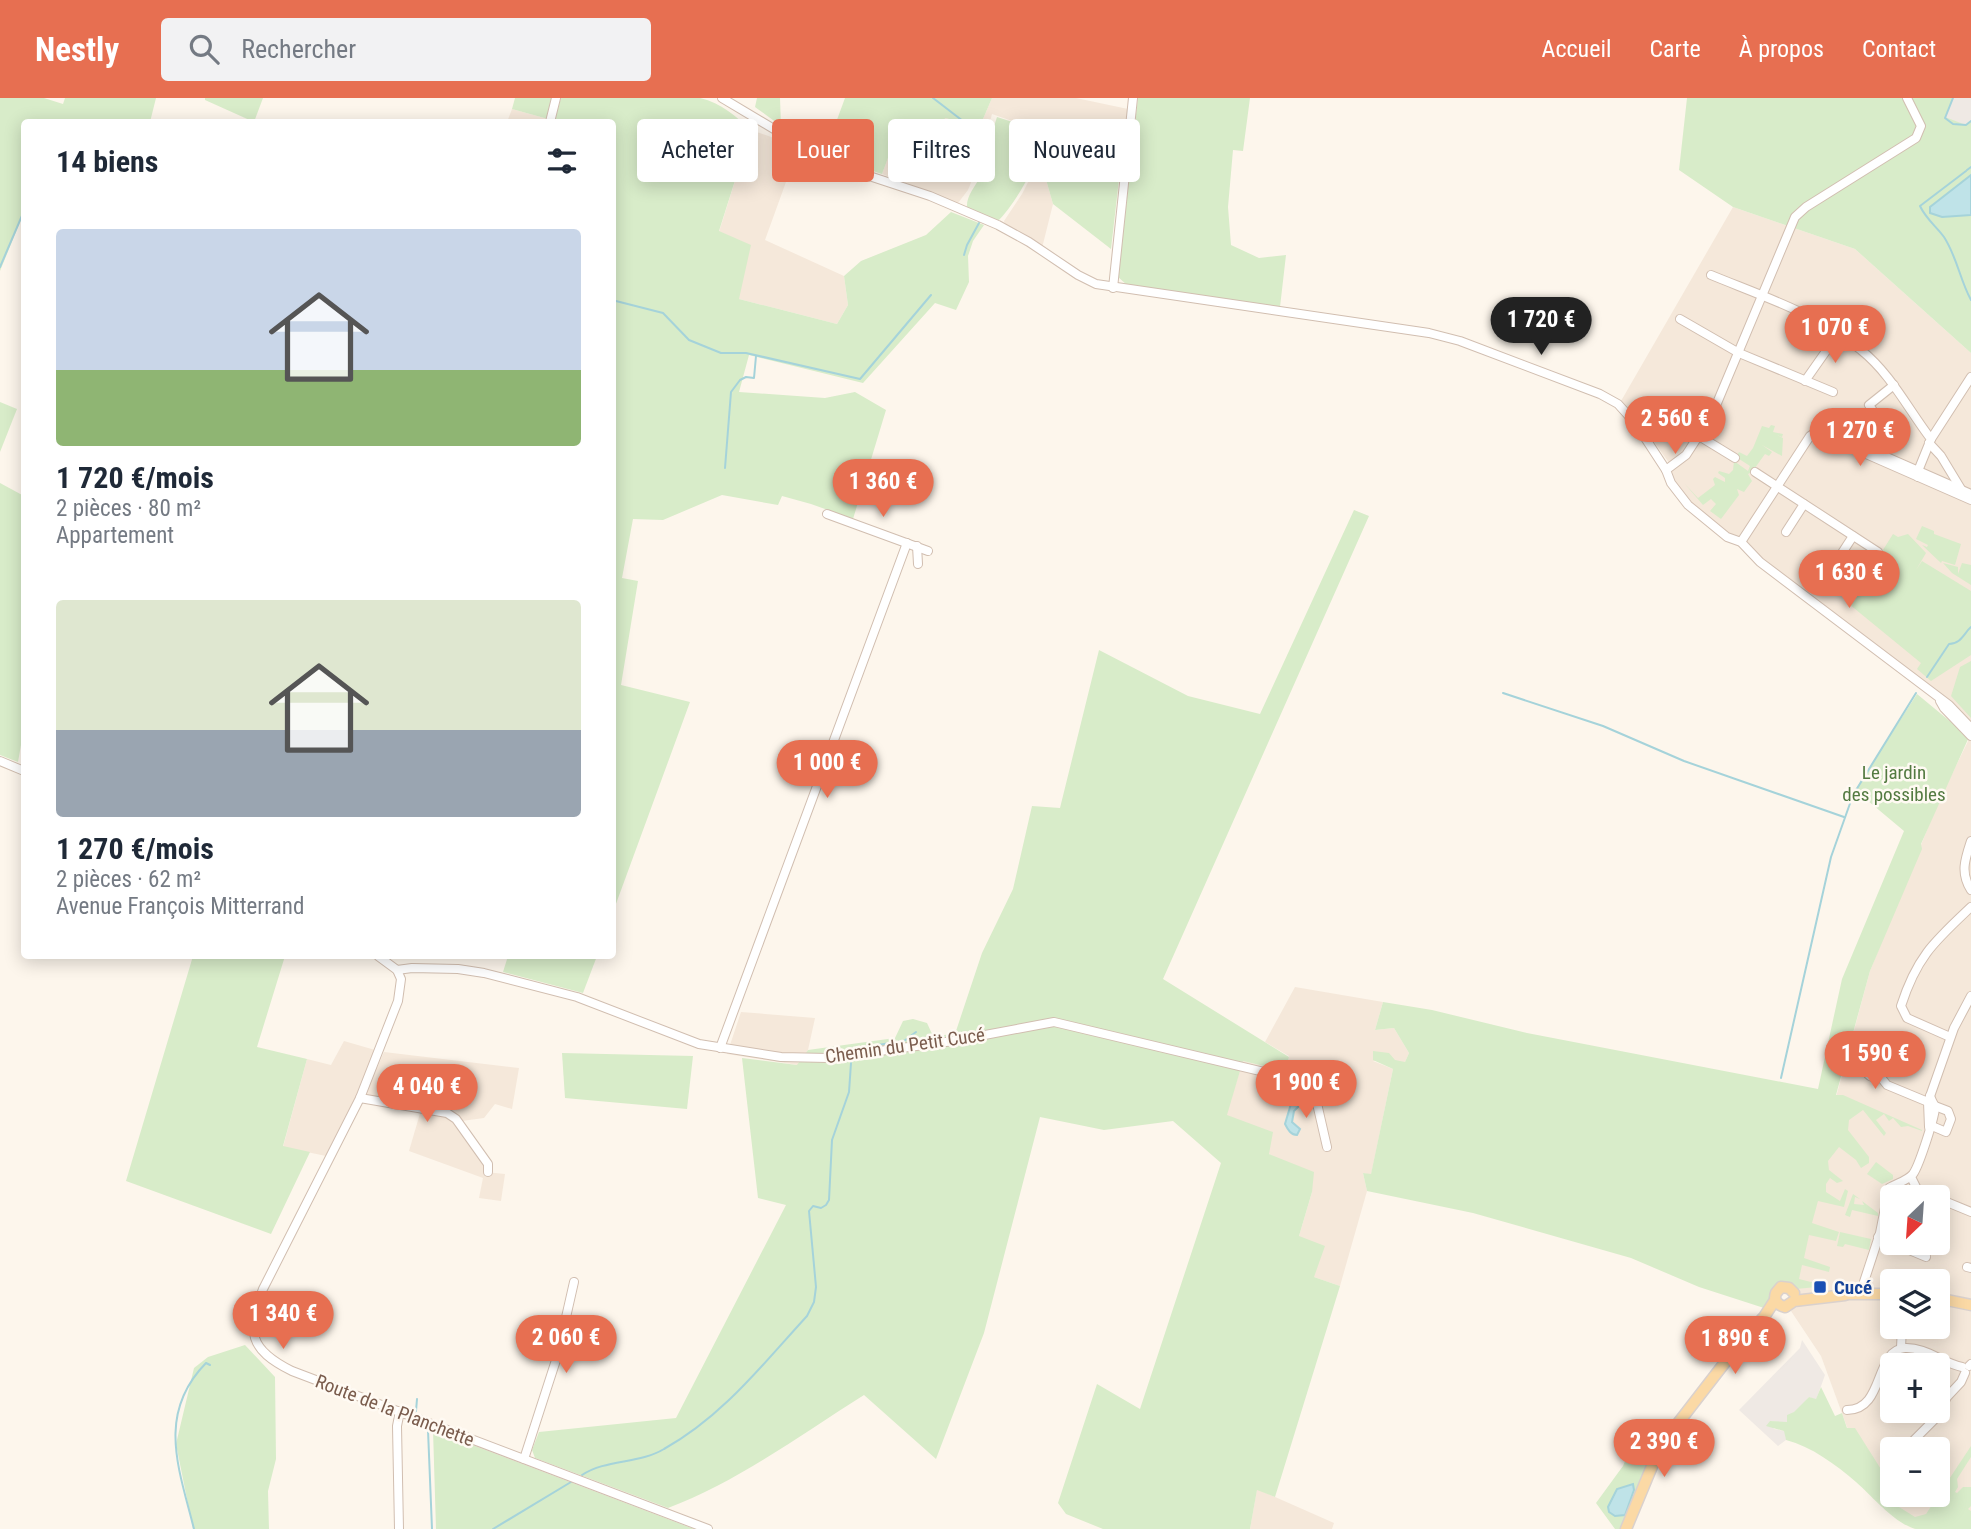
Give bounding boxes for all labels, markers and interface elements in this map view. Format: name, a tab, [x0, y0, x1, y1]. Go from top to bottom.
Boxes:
search box	[161, 18, 651, 81]
text: Nestly	[35, 30, 119, 69]
icon: search	[185, 30, 223, 68]
text: Rechercher	[241, 34, 356, 64]
text: Accueil	[1542, 35, 1611, 63]
text: Carte	[1649, 35, 1701, 63]
text: À propos	[1739, 35, 1824, 63]
text: Contact	[1862, 35, 1936, 63]
chip: Acheter	[637, 119, 758, 182]
chip: Louer	[772, 119, 874, 182]
chip: Filtres	[888, 119, 995, 182]
chip: Nouveau	[1009, 119, 1140, 182]
icon: filters	[543, 142, 581, 180]
text: 14 biens	[56, 144, 158, 179]
icon: home	[256, 274, 382, 400]
pin: 1 720 €	[1476, 298, 1606, 357]
text: 1 720 €	[1507, 306, 1575, 333]
pin: 1 070 €	[1770, 306, 1900, 365]
text: 1 070 €	[1801, 314, 1869, 341]
pin: 2 560 €	[1610, 396, 1740, 456]
text: 2 560 €	[1641, 405, 1709, 432]
pin: 1 270 €	[1795, 408, 1925, 468]
text: 1 270 €	[1826, 417, 1894, 444]
text: 1 720 €/mois	[56, 460, 214, 495]
pin: 1 360 €	[818, 460, 948, 519]
text: 1 360 €	[849, 468, 917, 495]
text: 2 pièces · 80 m²	[56, 495, 201, 522]
text: Appartement	[56, 522, 174, 549]
pin: 1 630 €	[1784, 550, 1914, 610]
text: 1 630 €	[1815, 559, 1883, 586]
icon: home	[256, 645, 382, 771]
pin: 1 000 €	[762, 740, 892, 800]
text: 1 000 €	[793, 749, 861, 776]
park label: Le jardin des possibles	[1842, 761, 1946, 806]
text: 1 270 €/mois	[56, 831, 214, 866]
text: 2 pièces · 62 m²	[56, 866, 201, 893]
text: Avenue François Mitterrand	[56, 893, 304, 920]
street label: Chemin du Petit Cucé	[824, 1023, 986, 1068]
pin: 1 590 €	[1810, 1032, 1940, 1091]
text: 1 590 €	[1841, 1040, 1909, 1067]
pin: 1 900 €	[1241, 1060, 1371, 1120]
pin: 4 040 €	[362, 1065, 492, 1124]
text: 1 900 €	[1272, 1069, 1340, 1096]
text: 4 040 €	[393, 1073, 461, 1100]
north arrow	[1880, 1185, 1950, 1255]
map controls	[1880, 1185, 1950, 1507]
button: layers	[1880, 1269, 1950, 1339]
place label: Cucé	[1834, 1276, 1872, 1299]
marker: Cucé	[1812, 1279, 1828, 1295]
pin: 1 340 €	[218, 1292, 348, 1351]
text: 1 340 €	[249, 1300, 317, 1327]
pin: 2 060 €	[501, 1316, 631, 1375]
pin: 1 890 €	[1670, 1316, 1800, 1376]
text: 2 060 €	[532, 1324, 600, 1351]
text: 1 890 €	[1701, 1325, 1769, 1352]
button: +	[1880, 1353, 1950, 1423]
street label: Route de la Planchette	[312, 1370, 478, 1451]
pin: 2 390 €	[1599, 1420, 1729, 1479]
text: 2 390 €	[1630, 1428, 1698, 1455]
button: −	[1880, 1437, 1950, 1507]

